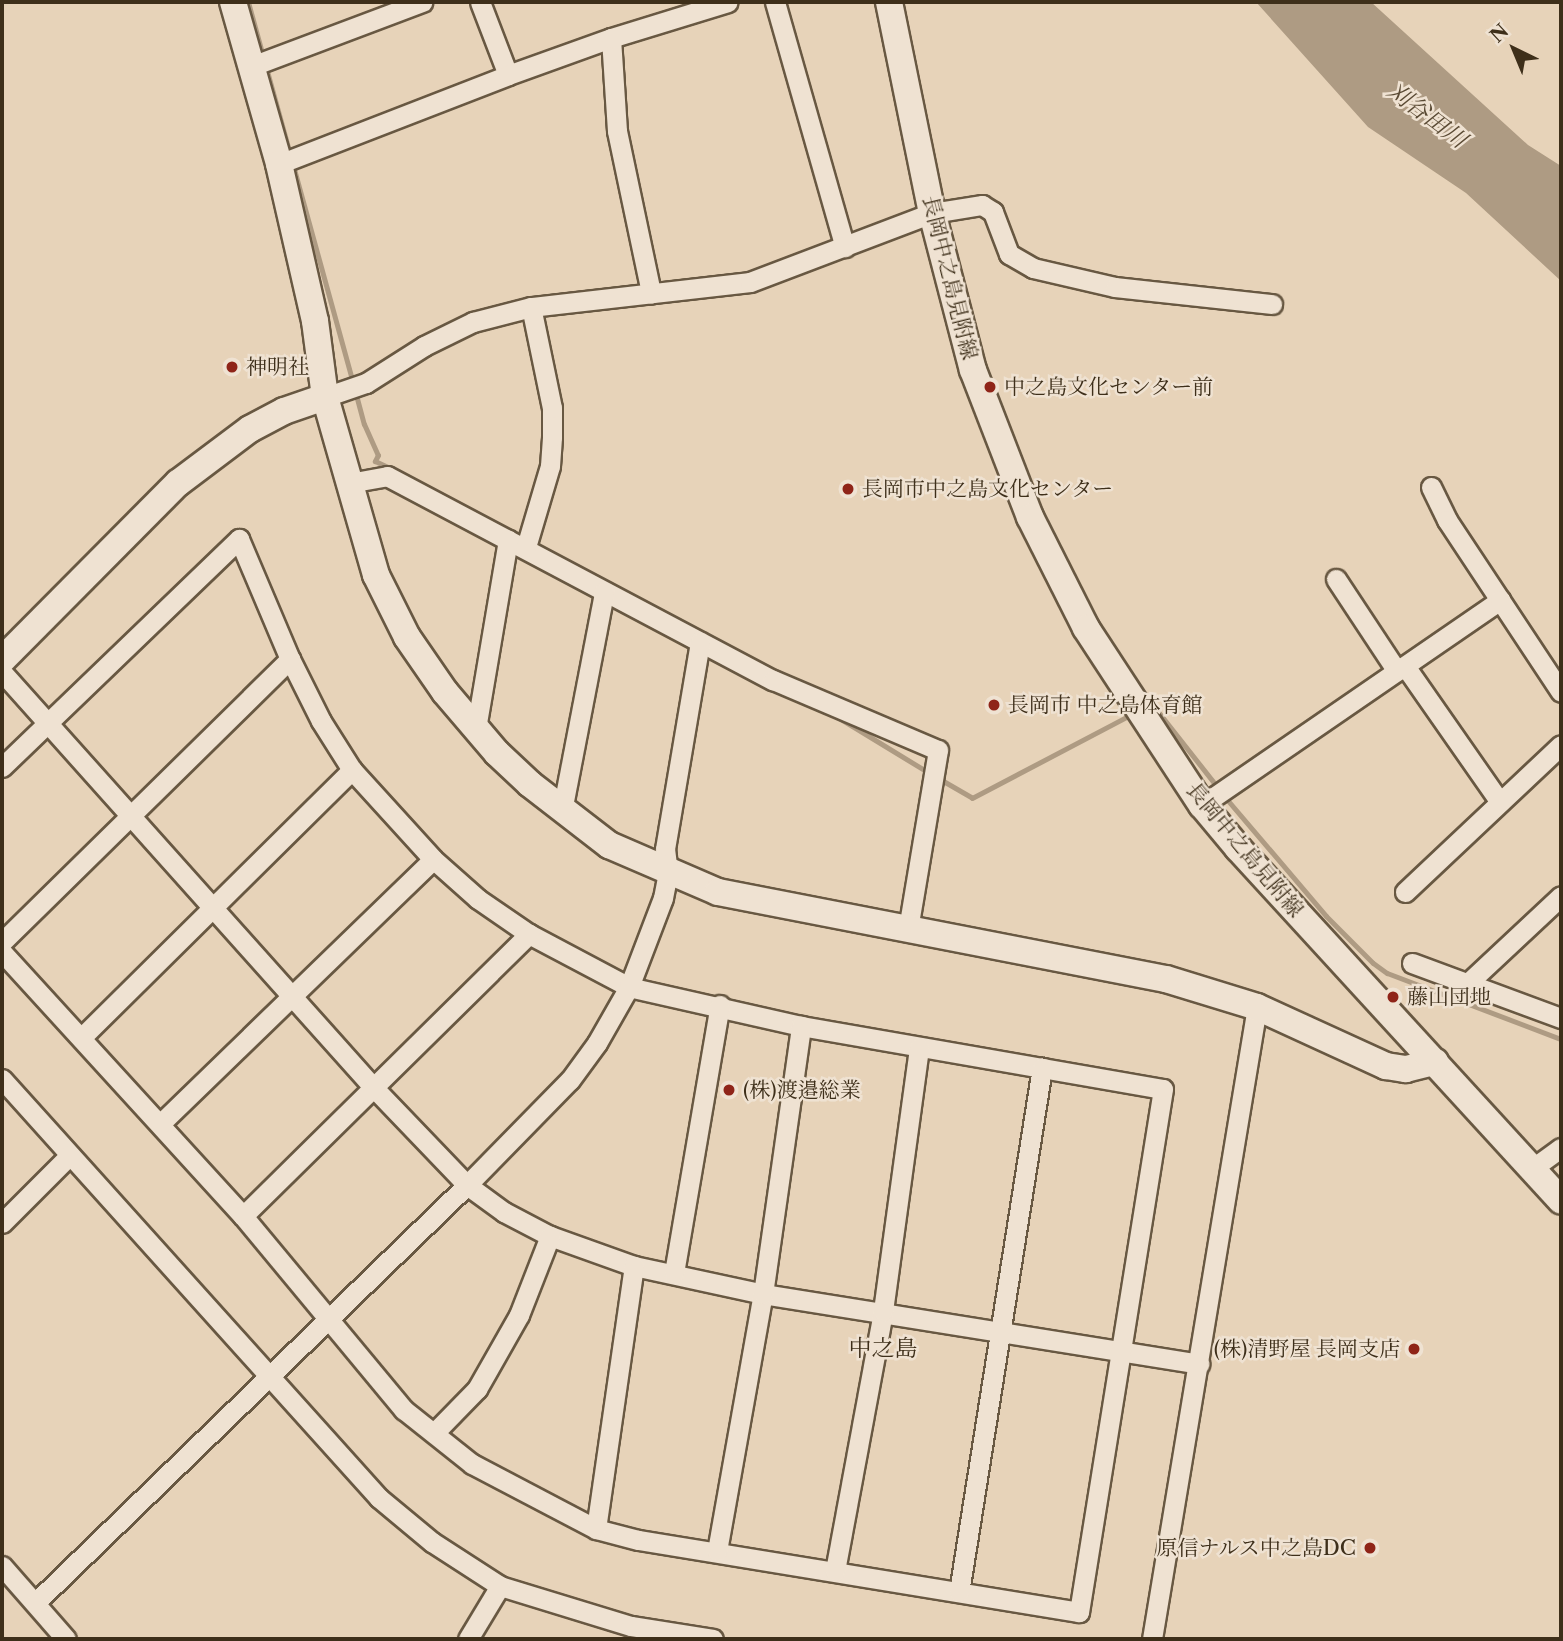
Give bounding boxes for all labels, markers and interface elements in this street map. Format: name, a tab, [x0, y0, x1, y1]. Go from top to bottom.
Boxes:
north arrow	[1479, 14, 1549, 84]
text: N	[1485, 19, 1513, 47]
water label: 刈谷田川	[1382, 76, 1472, 154]
street label: 長岡中之島見附線	[917, 193, 983, 363]
place label: 神明社	[246, 354, 309, 380]
marker: 神明社	[224, 359, 240, 375]
place label: 中之島文化センター前	[1004, 374, 1214, 400]
marker: 中之島文化センター前	[982, 379, 998, 395]
place label: 長岡市中之島文化センター	[862, 476, 1114, 502]
marker: 長岡市中之島文化センター	[840, 481, 856, 497]
place label: 長岡市 中之島体育館	[1008, 692, 1203, 718]
marker: 長岡市 中之島体育館	[986, 697, 1002, 713]
street label: 長岡中之島見附線	[1181, 778, 1309, 922]
place label: 藤山団地	[1407, 984, 1491, 1010]
marker: 藤山団地	[1385, 989, 1401, 1005]
place label: (株)渡邉総業	[743, 1077, 861, 1103]
marker: (株)渡邉総業	[721, 1082, 737, 1098]
district label: 中之島	[849, 1334, 917, 1362]
place label: (株)清野屋 長岡支店	[1214, 1336, 1400, 1362]
marker: (株)清野屋 長岡支店	[1406, 1341, 1422, 1357]
place label: 原信ナルス中之島DC	[1155, 1535, 1356, 1561]
marker: 原信ナルス中之島DC	[1362, 1540, 1378, 1556]

